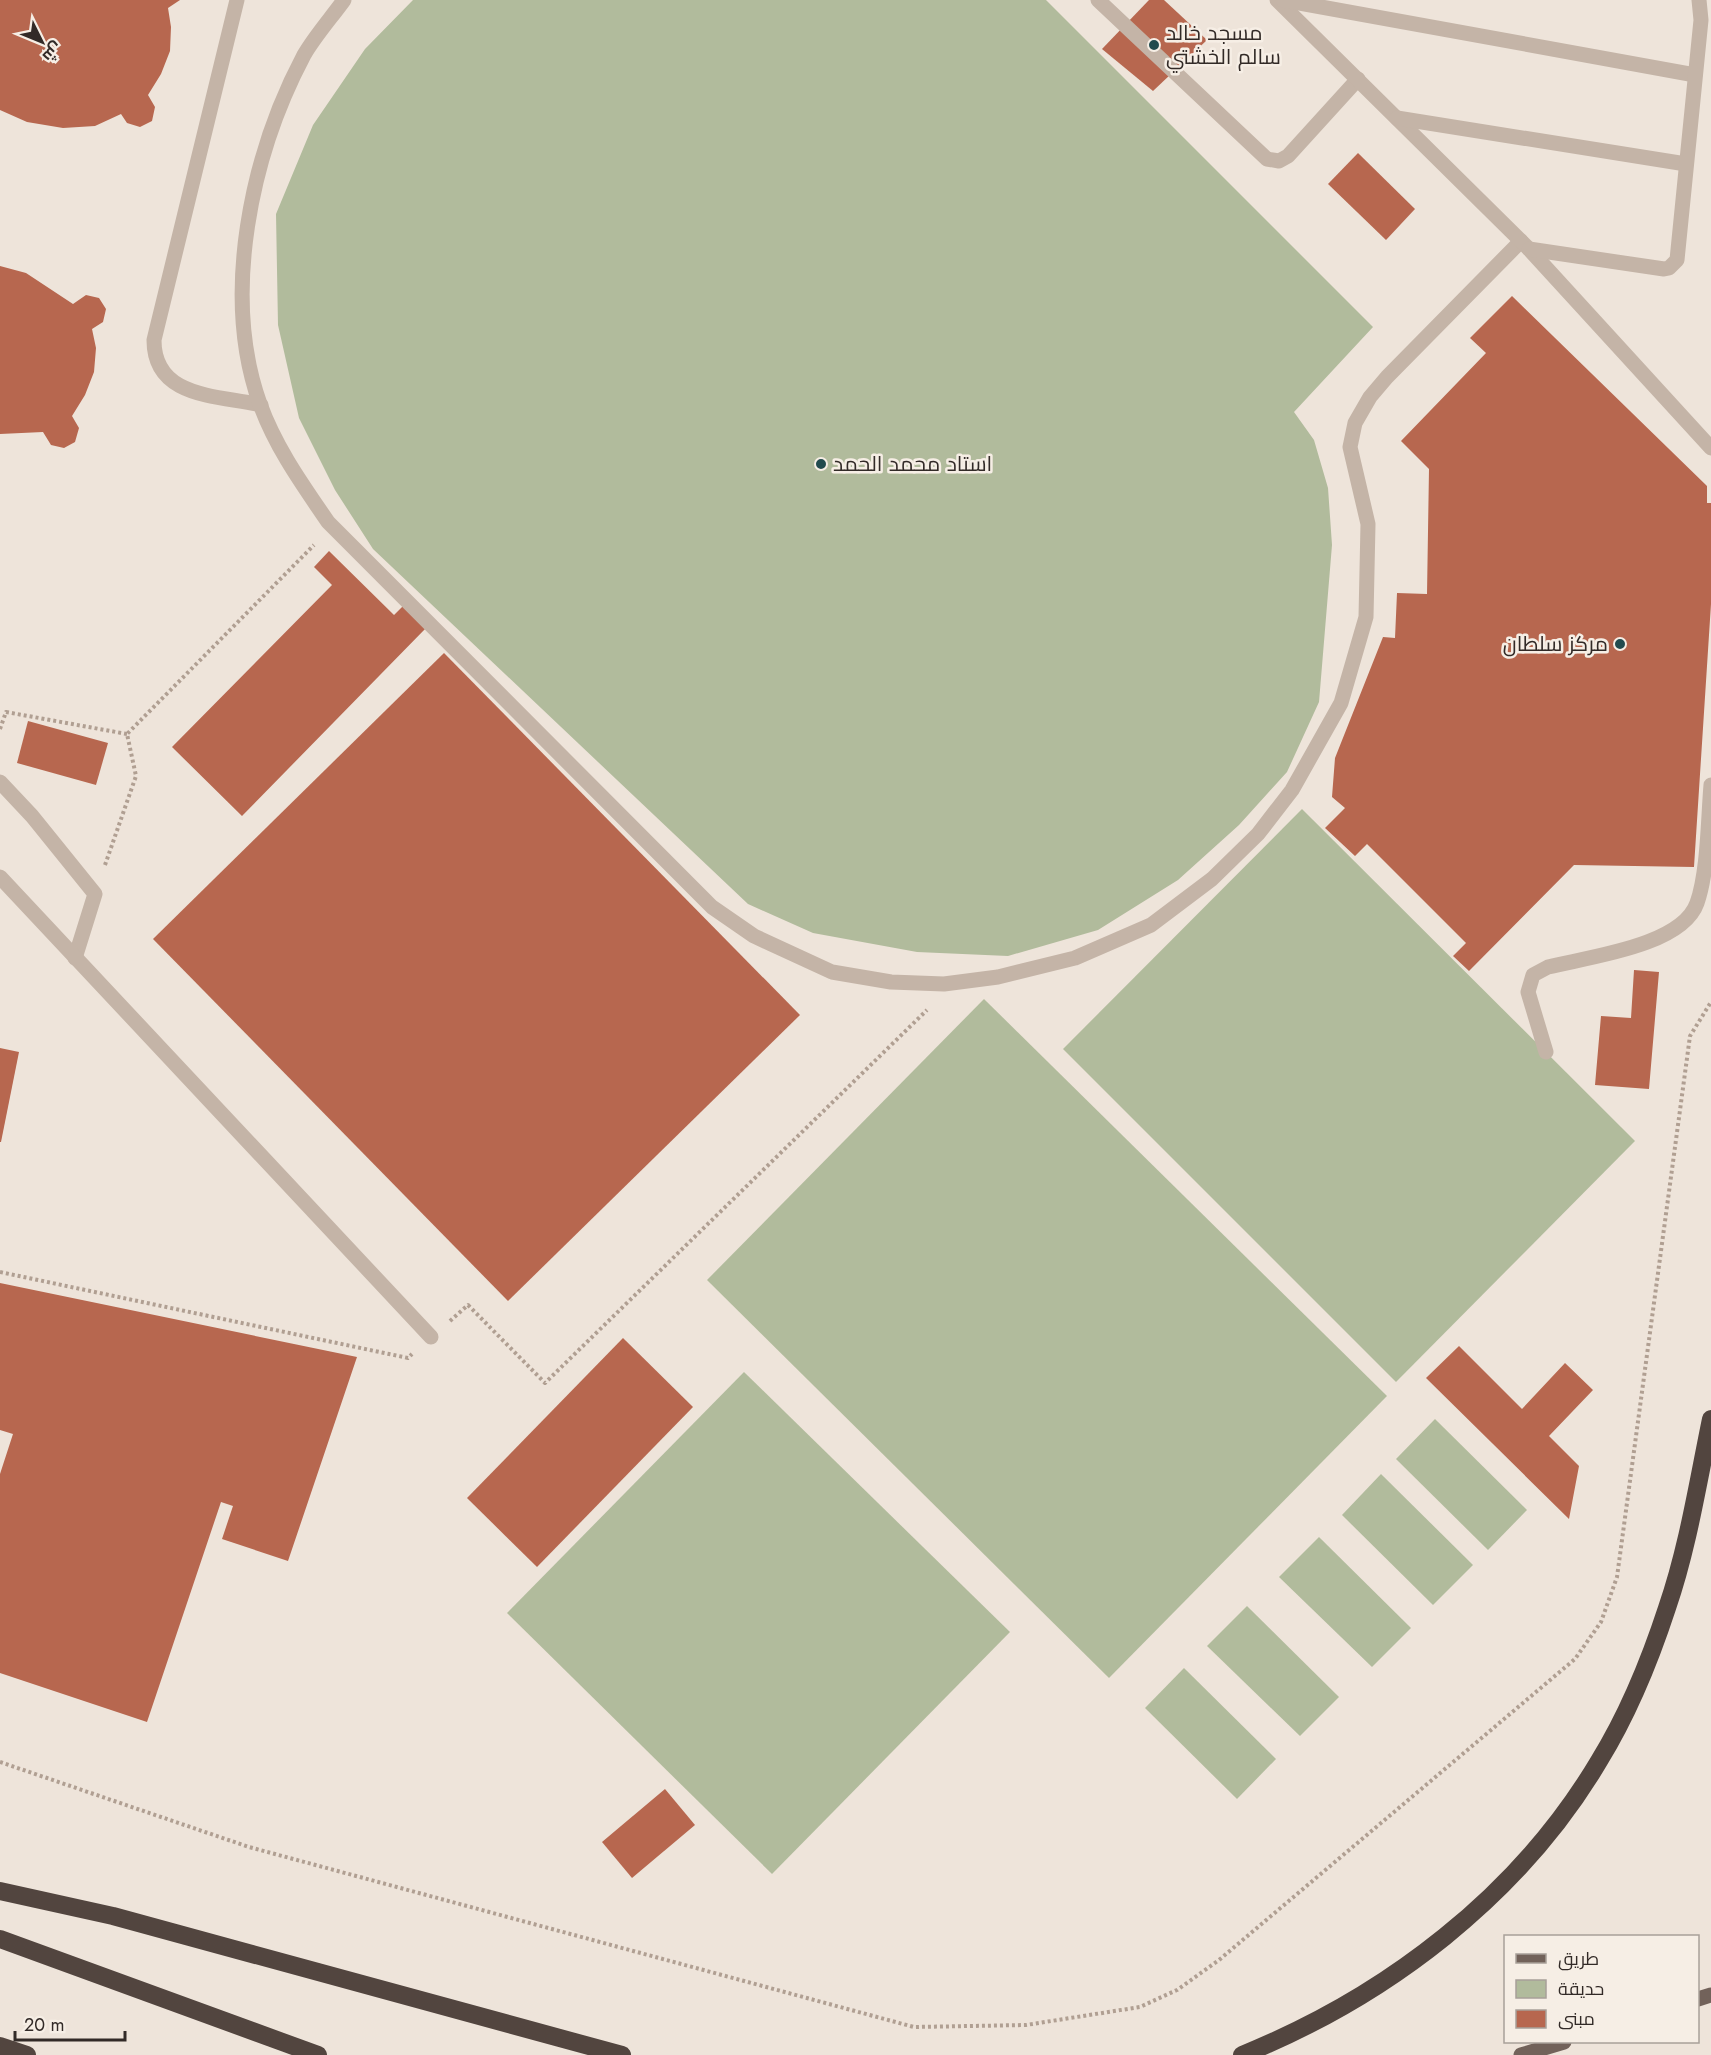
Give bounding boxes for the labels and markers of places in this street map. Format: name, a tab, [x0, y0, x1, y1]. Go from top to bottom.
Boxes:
place label: مسجد خالد سالم الخشتي	[1166, 18, 1281, 73]
marker: مسجد خالد سالم الخشتي	[1147, 38, 1161, 52]
place label: استاد محمد الحمد	[833, 449, 992, 479]
marker: استاد محمد الحمد	[814, 457, 828, 471]
place label: مركز سلطان	[1503, 629, 1608, 659]
marker: مركز سلطان	[1613, 637, 1627, 651]

